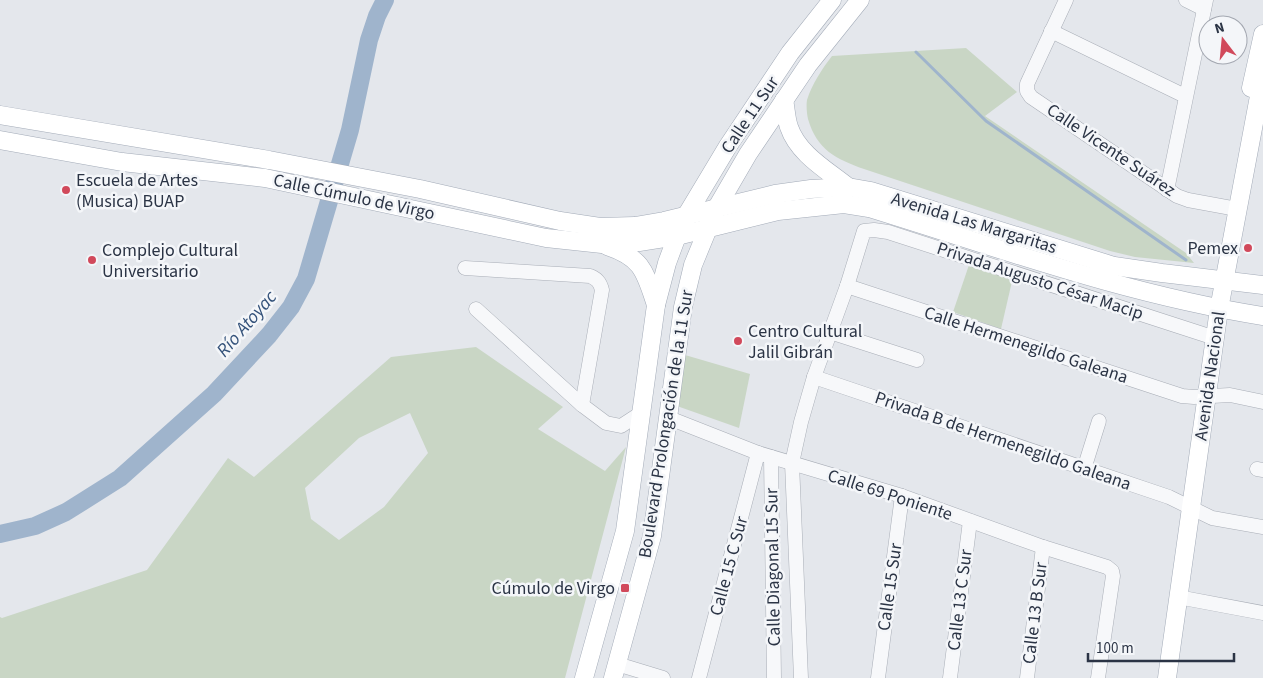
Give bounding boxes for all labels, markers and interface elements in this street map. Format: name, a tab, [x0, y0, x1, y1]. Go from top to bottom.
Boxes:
north arrow	[1198, 15, 1248, 65]
text: N	[1212, 18, 1227, 39]
street label: Calle 11 Sur	[715, 71, 785, 159]
street label: Calle Vicente Suárez	[1041, 97, 1181, 203]
place label: Escuela de Artes (Musica) BUAP	[76, 168, 198, 214]
street label: Calle Cúmulo de Virgo	[271, 168, 437, 226]
marker: Escuela de Artes (Musica) BUAP	[60, 184, 72, 196]
street label: Avenida Las Margaritas	[888, 186, 1060, 260]
street label: Privada Augusto César Macip	[934, 236, 1146, 326]
place label: Pemex	[1188, 236, 1238, 261]
place label: Complejo Cultural Universitario	[102, 238, 238, 284]
marker: Pemex	[1242, 242, 1254, 254]
marker: Complejo Cultural Universitario	[86, 254, 98, 266]
water label: Río Atoyac	[210, 284, 284, 363]
street label: Boulevard Prolongación de la 11 Sur	[632, 287, 700, 560]
street label: Calle Hermenegildo Galeana	[921, 300, 1131, 390]
street label: Avenida Nacional	[1189, 310, 1231, 442]
place label: Centro Cultural Jalil Gibrán	[748, 319, 862, 365]
marker: Centro Cultural Jalil Gibrán	[732, 335, 744, 347]
street label: Privada B de Hermenegildo Galeana	[871, 385, 1135, 497]
street label: Calle 69 Poniente	[824, 463, 956, 527]
street label: Calle Diagonal 15 Sur	[759, 487, 787, 646]
street label: Calle 15 C Sur	[704, 513, 754, 619]
street label: Calle 15 Sur	[871, 541, 909, 632]
street label: Calle 13 C Sur	[941, 547, 979, 652]
street label: Calle 13 B Sur	[1016, 560, 1054, 665]
place label: Cúmulo de Virgo	[492, 576, 615, 601]
marker: Cúmulo de Virgo	[619, 582, 631, 594]
scale bar	[1088, 630, 1234, 662]
text: 100 m	[1096, 638, 1134, 659]

